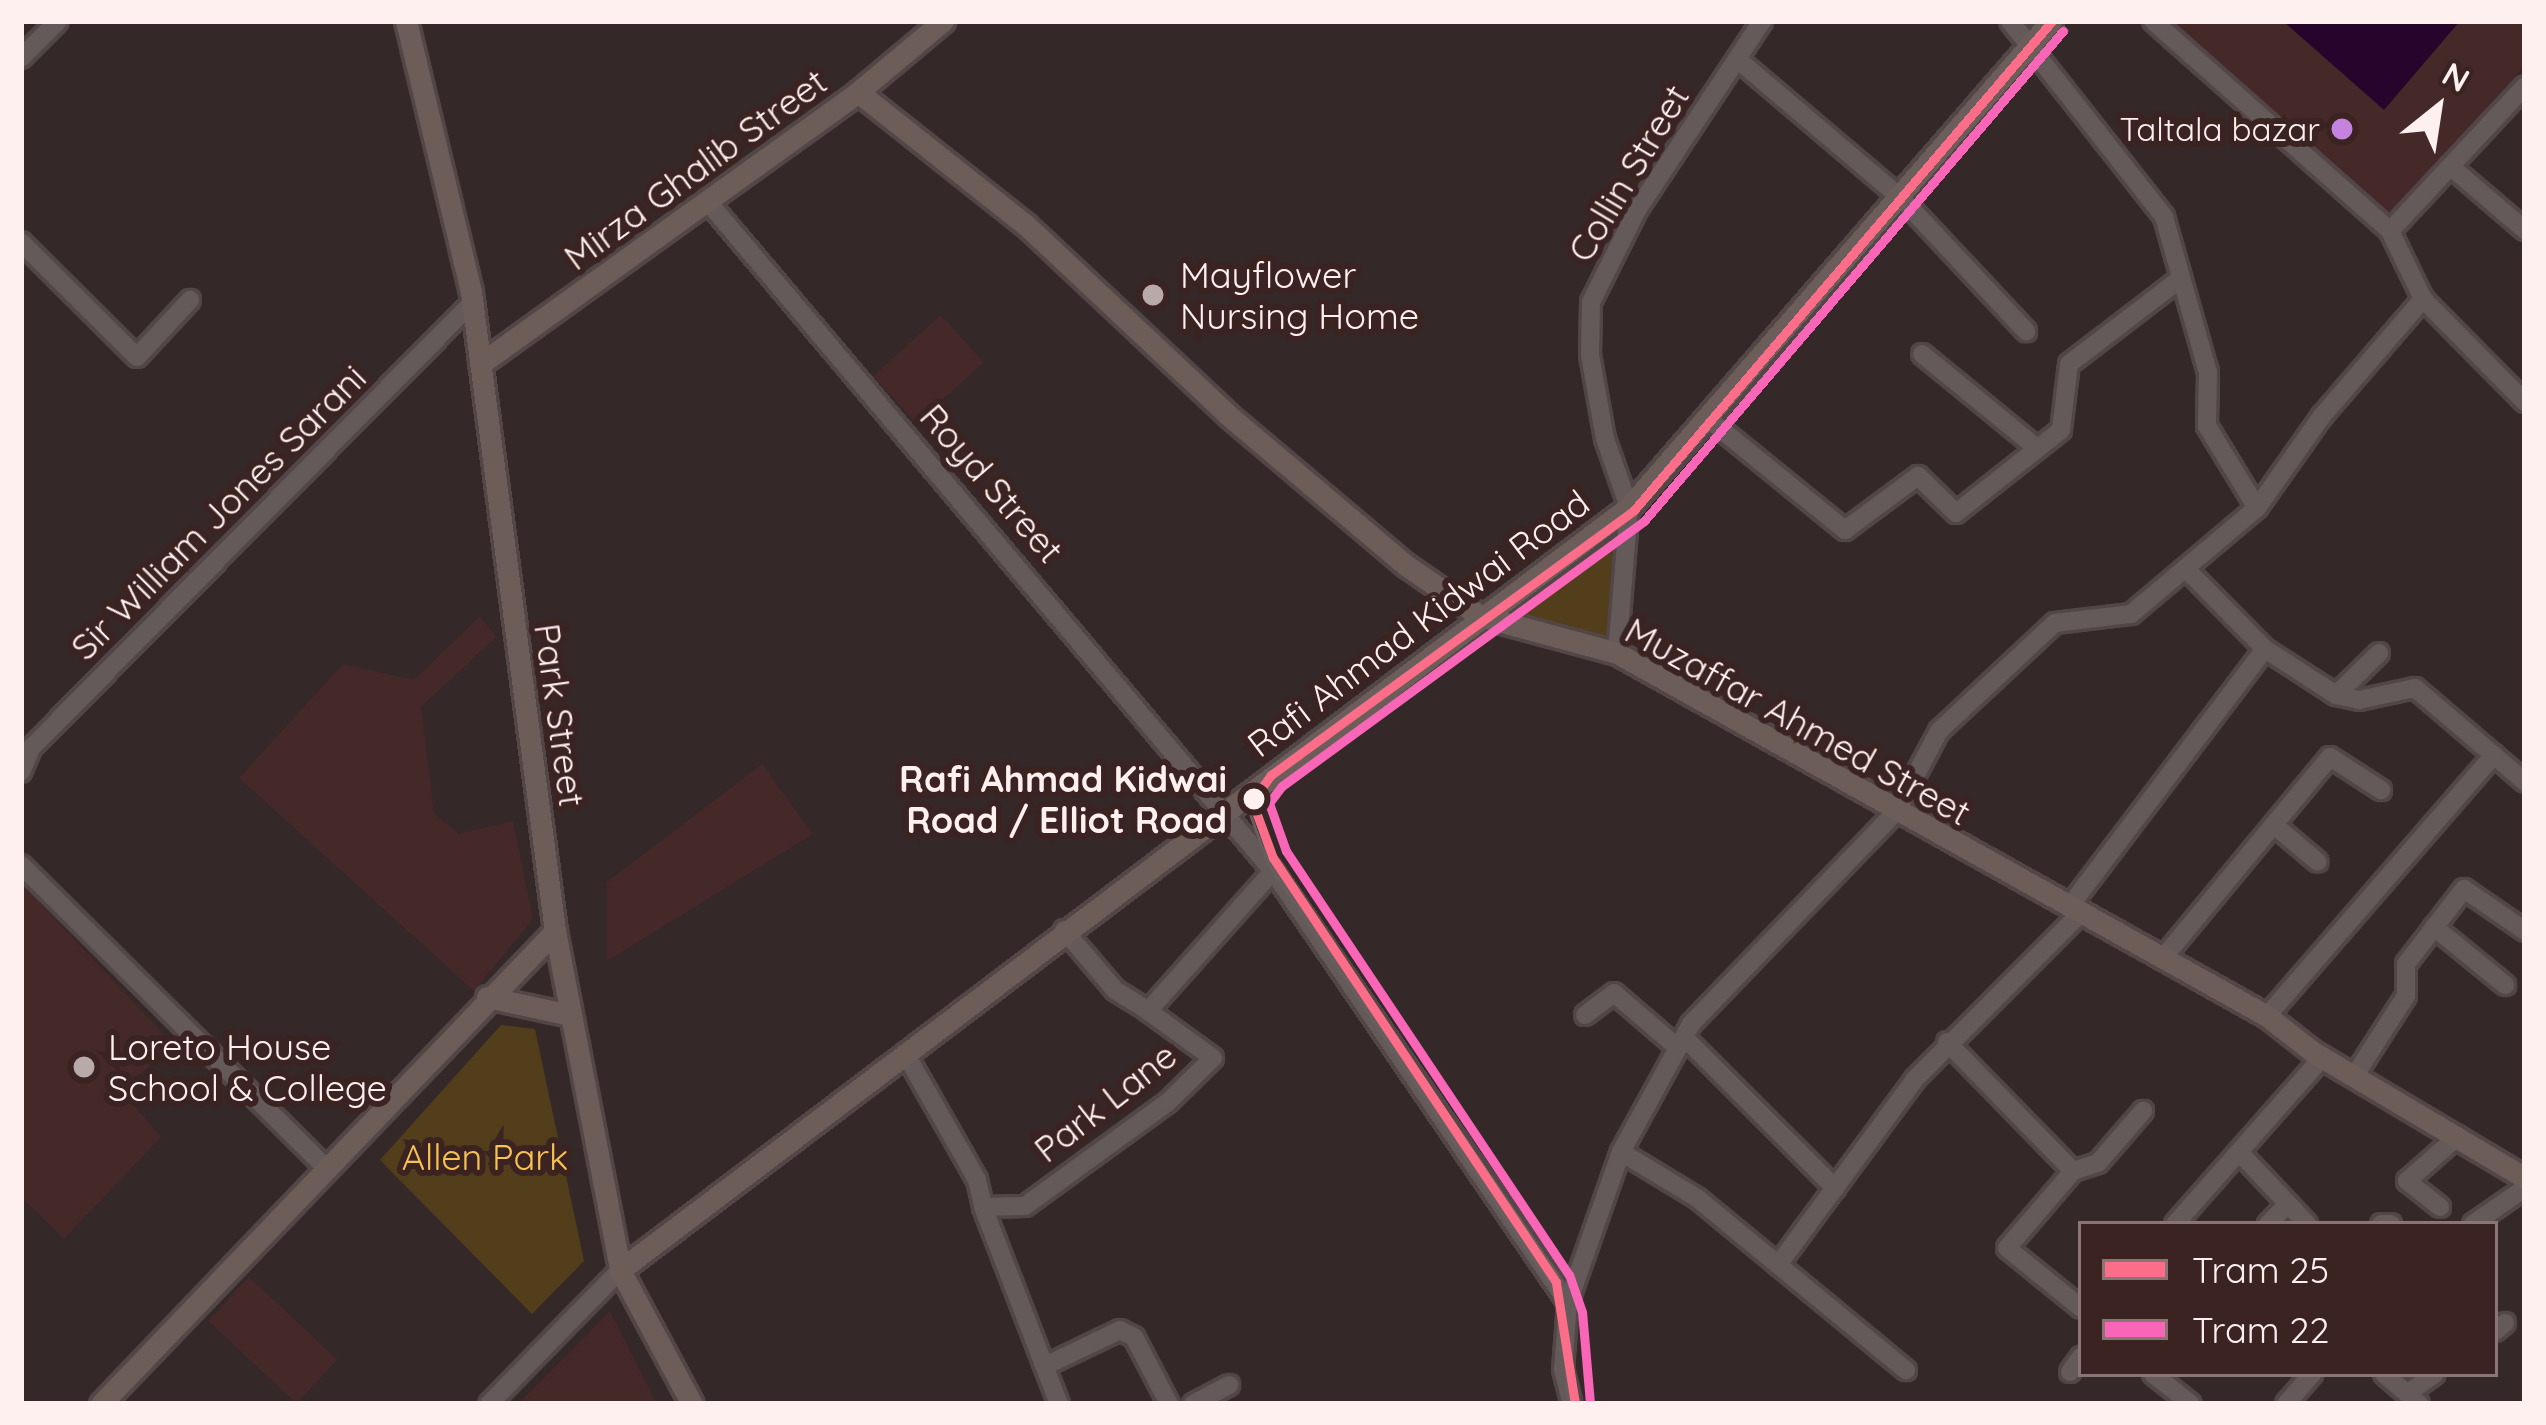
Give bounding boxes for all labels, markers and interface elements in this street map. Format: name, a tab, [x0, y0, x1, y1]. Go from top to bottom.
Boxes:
north arrow	[2378, 48, 2498, 168]
text: N	[2435, 53, 2477, 100]
street label: Mirza Ghalib Street	[555, 59, 835, 279]
street label: Collin Street	[1558, 77, 1698, 269]
place label: Taltala bazar	[2120, 109, 2320, 149]
marker: Taltala bazar	[2331, 118, 2353, 140]
place label: Mayflower Nursing Home	[1180, 252, 1419, 337]
marker: Mayflower Nursing Home	[1137, 279, 1169, 311]
street label: Sir William Jones Sarani	[62, 356, 374, 668]
street label: Royd Street	[911, 395, 1073, 571]
street label: Rafi Ahmad Kidwai Road	[1239, 480, 1597, 766]
street label: Muzaffar Ahmed Street	[1618, 608, 1978, 834]
street label: Park Street	[526, 621, 594, 809]
place label: Rafi Ahmad Kidwai Road / Elliot Road	[899, 756, 1227, 841]
marker: Rafi Ahmad Kidwai Road / Elliot Road	[1238, 783, 1270, 815]
place label: Loreto House School & College	[108, 1024, 387, 1109]
street label: Park Lane	[1025, 1033, 1185, 1171]
marker: Loreto House School & College	[71, 1054, 97, 1080]
park label: Allen Park	[402, 1135, 568, 1179]
legend	[2078, 1221, 2498, 1377]
text: Tram 25	[2192, 1247, 2329, 1292]
text: Tram 22	[2192, 1307, 2329, 1352]

